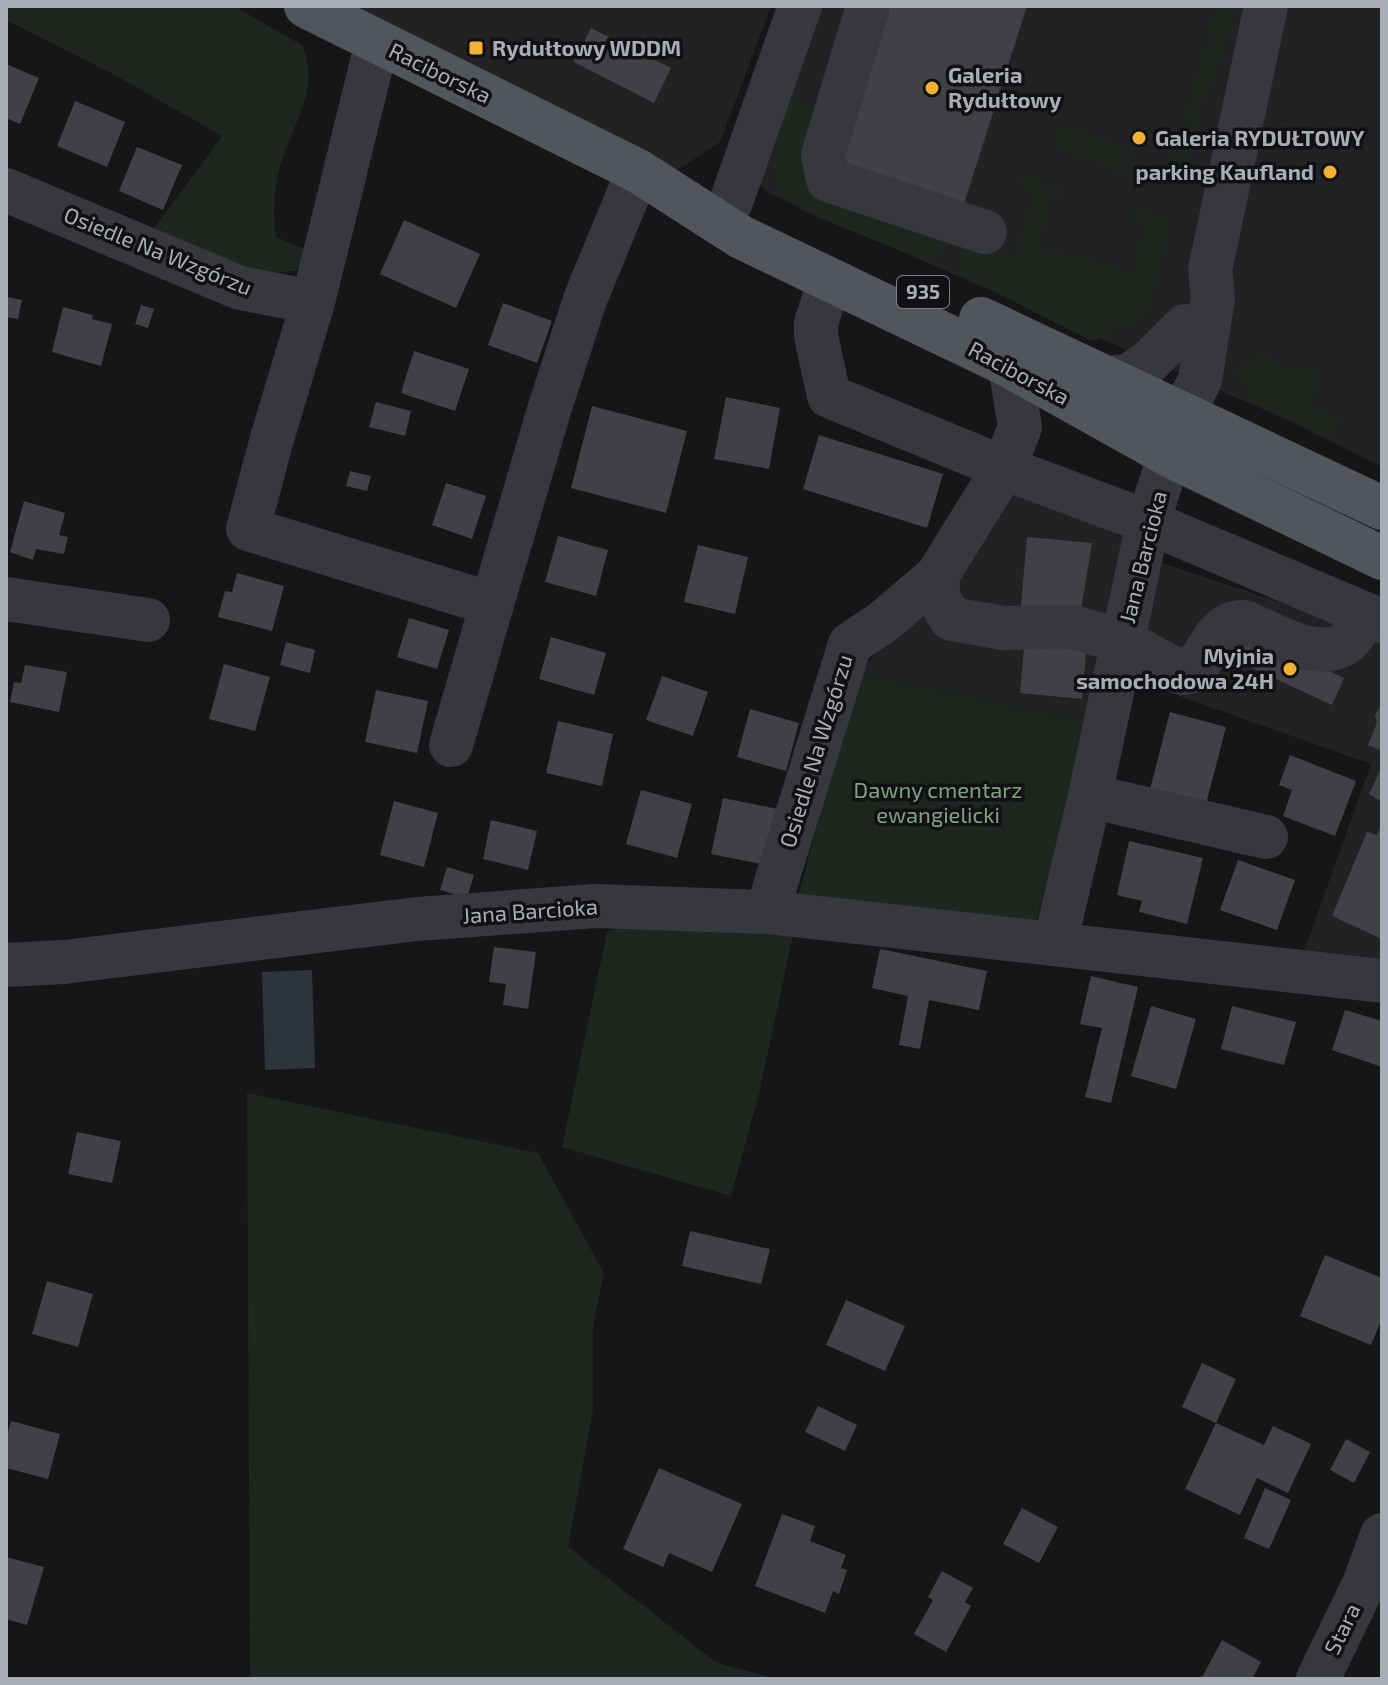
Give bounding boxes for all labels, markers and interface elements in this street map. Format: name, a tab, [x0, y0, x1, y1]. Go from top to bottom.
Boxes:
place label: Rydułtowy WDDM	[492, 34, 681, 61]
street label: Raciborska	[385, 36, 496, 108]
marker: Rydułtowy WDDM	[467, 39, 485, 57]
place label: Galeria Rydułtowy	[948, 61, 1062, 113]
marker: Galeria Rydułtowy	[923, 79, 941, 97]
place label: Galeria RYDUŁTOWY	[1155, 124, 1365, 150]
marker: Galeria RYDUŁTOWY	[1130, 129, 1148, 147]
place label: parking Kaufland	[1135, 158, 1314, 184]
marker: parking Kaufland	[1321, 163, 1339, 181]
street label: Osiedle Na Wzgórzu	[61, 200, 256, 300]
road number: 935	[897, 276, 949, 308]
street label: Raciborska	[965, 335, 1074, 409]
street label: Jana Barcioka	[1113, 488, 1171, 626]
place label: Myjnia samochodowa 24H	[1076, 642, 1274, 693]
street label: Osiedle Na Wzgórzu	[773, 651, 857, 850]
marker: Myjnia samochodowa 24H	[1281, 660, 1299, 678]
park label: Dawny cmentarz ewangielicki	[854, 776, 1022, 827]
street label: Jana Barcioka	[461, 892, 598, 928]
street label: Stara	[1318, 1599, 1365, 1658]

